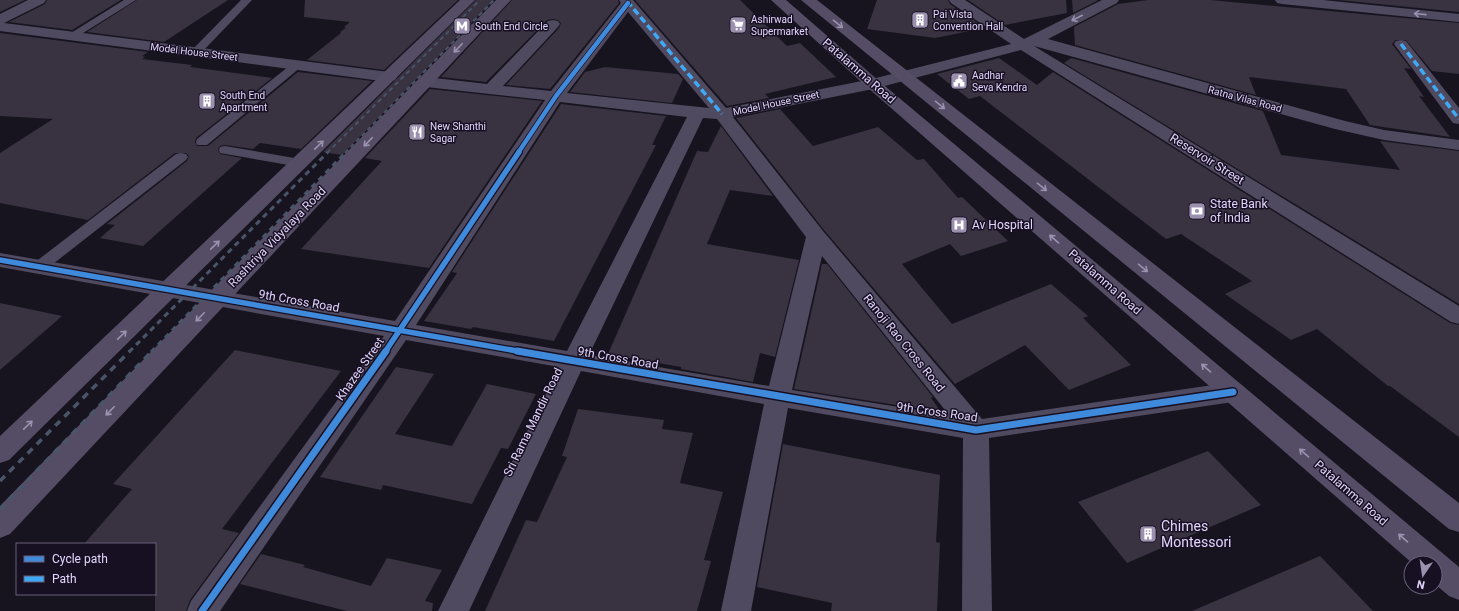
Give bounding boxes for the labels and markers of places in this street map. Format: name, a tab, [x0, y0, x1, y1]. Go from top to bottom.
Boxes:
place label: Pai Vista Convention Hall	[933, 9, 1003, 32]
building icon: Pai Vista Convention Hall	[910, 10, 930, 30]
place label: Ashirwad Supermarket	[751, 14, 808, 37]
supermarket icon: Ashirwad Supermarket	[728, 15, 748, 35]
metro station icon: South End Circle	[452, 16, 472, 36]
place label: South End Circle	[475, 21, 548, 32]
place label: Aadhar Seva Kendra	[972, 70, 1027, 93]
public building icon: Aadhar Seva Kendra	[949, 71, 969, 91]
place label: South End Apartment	[220, 90, 267, 113]
building icon: South End Apartment	[197, 91, 217, 111]
place label: New Shanthi Sagar	[430, 121, 486, 144]
restaurant icon: New Shanthi Sagar	[407, 122, 427, 142]
place label: State Bank of India	[1210, 197, 1268, 225]
bank icon: State Bank of India	[1187, 201, 1207, 221]
hospital icon: Av Hospital	[949, 215, 969, 235]
place label: Av Hospital	[972, 218, 1033, 232]
place label: Chimes Montessori	[1161, 518, 1232, 550]
building icon: Chimes Montessori	[1138, 524, 1158, 544]

